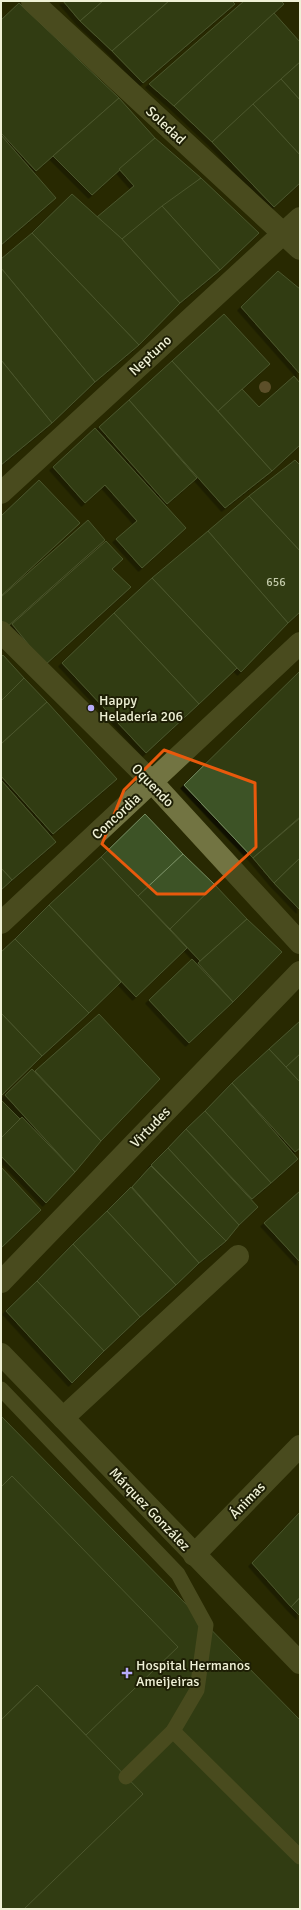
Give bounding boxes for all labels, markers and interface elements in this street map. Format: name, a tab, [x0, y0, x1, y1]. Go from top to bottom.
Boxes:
street label: Soledad	[142, 103, 189, 148]
street label: Neptuno	[126, 332, 175, 379]
house number: 656	[266, 575, 286, 590]
place label: Happy Heladería 206	[99, 692, 183, 725]
marker: Happy Heladería 206	[86, 703, 96, 713]
street label: Oquendo	[128, 760, 177, 811]
street label: Concordia	[88, 790, 144, 843]
street label: Virtudes	[127, 1103, 174, 1151]
street label: Márquez González	[106, 1464, 194, 1555]
street label: Ánimas	[226, 1478, 269, 1522]
place label: Hospital Hermanos Ameijeiras	[136, 1657, 250, 1690]
marker: Hospital Hermanos Ameijeiras	[121, 1667, 133, 1679]

